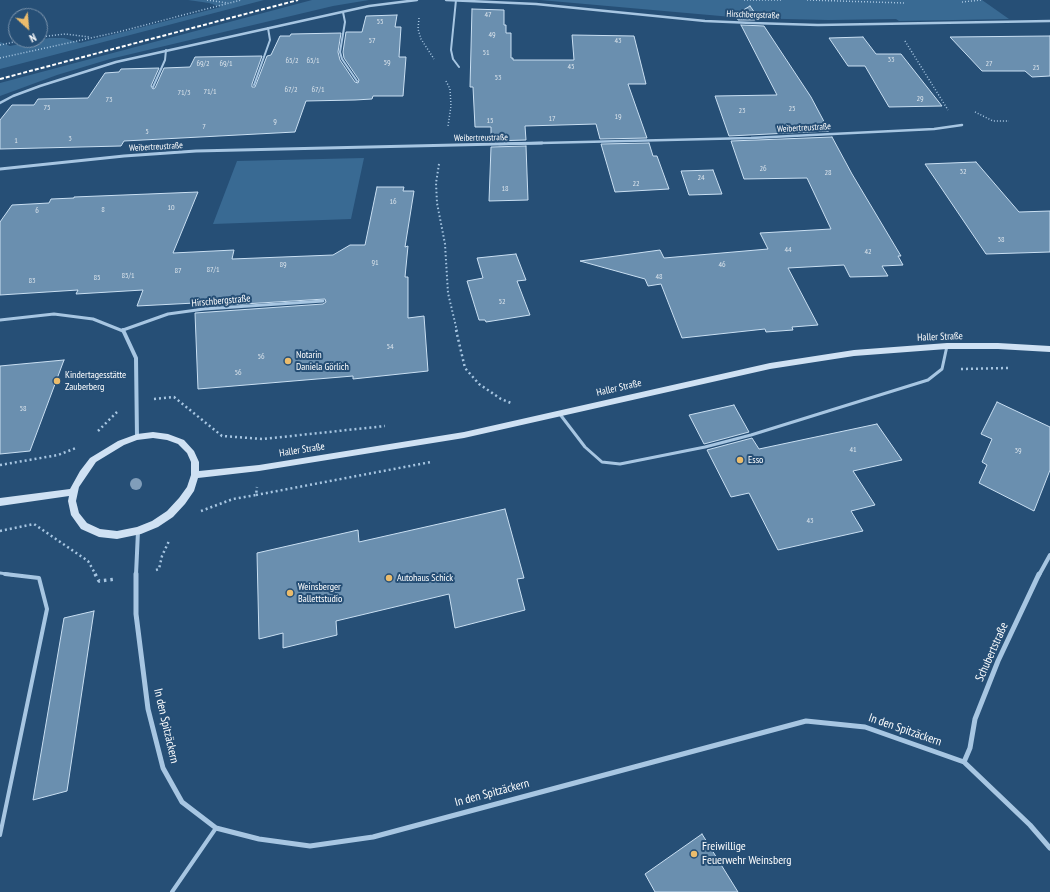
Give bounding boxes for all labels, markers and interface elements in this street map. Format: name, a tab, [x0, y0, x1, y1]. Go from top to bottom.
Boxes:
north arrow	[8, 8, 48, 48]
street label: Hirschbergstraße	[726, 9, 780, 21]
house number: 47	[484, 10, 492, 20]
house number: 55	[376, 17, 384, 27]
text: N	[27, 30, 39, 45]
house number: 49	[488, 30, 496, 40]
house number: 57	[368, 36, 376, 46]
house number: 43	[614, 36, 622, 46]
house number: 51	[482, 48, 490, 58]
house number: 33	[887, 55, 895, 65]
house number: 65/2	[285, 56, 299, 66]
house number: 65/1	[306, 56, 320, 66]
house number: 59	[383, 58, 391, 68]
house number: 69/2	[196, 59, 210, 69]
house number: 69/1	[219, 59, 233, 69]
house number: 27	[985, 59, 993, 69]
house number: 45	[567, 62, 575, 72]
house number: 25	[1032, 63, 1040, 73]
house number: 53	[494, 73, 502, 83]
house number: 67/2	[284, 85, 298, 95]
house number: 67/1	[311, 85, 325, 95]
house number: 71/1	[203, 87, 217, 97]
house number: 71/3	[177, 88, 191, 98]
house number: 29	[916, 94, 924, 104]
house number: 73	[105, 95, 113, 105]
house number: 75	[43, 103, 51, 113]
house number: 25	[788, 104, 796, 114]
house number: 23	[738, 106, 746, 116]
house number: 19	[614, 112, 622, 122]
house number: 17	[548, 114, 556, 124]
house number: 15	[486, 116, 494, 126]
house number: 9	[273, 117, 277, 127]
street label: Weibertreustraße	[777, 121, 831, 135]
house number: 7	[202, 122, 206, 132]
house number: 5	[145, 127, 149, 137]
street label: Weibertreustraße	[454, 132, 508, 144]
house number: 3	[68, 134, 72, 144]
house number: 1	[14, 136, 18, 146]
street label: Weibertreustraße	[129, 140, 183, 154]
house number: 26	[759, 164, 767, 174]
house number: 32	[959, 167, 967, 177]
house number: 28	[824, 168, 832, 178]
house number: 24	[697, 173, 705, 183]
house number: 22	[632, 179, 640, 189]
house number: 18	[501, 184, 509, 194]
house number: 16	[389, 197, 397, 207]
house number: 10	[167, 203, 175, 213]
house number: 8	[101, 205, 105, 215]
house number: 6	[35, 206, 39, 216]
house number: 38	[997, 235, 1005, 245]
house number: 44	[784, 245, 792, 255]
house number: 42	[864, 247, 872, 257]
house number: 91	[371, 258, 379, 268]
house number: 89	[279, 260, 287, 270]
house number: 46	[718, 260, 726, 270]
house number: 87/1	[206, 265, 220, 275]
house number: 87	[174, 266, 182, 276]
house number: 85/1	[121, 271, 135, 281]
house number: 48	[655, 272, 663, 282]
house number: 85	[93, 273, 101, 283]
house number: 83	[28, 276, 36, 286]
street label: Hirschbergstraße	[191, 292, 251, 310]
house number: 52	[498, 297, 506, 307]
street label: Haller Straße	[917, 330, 963, 344]
house number: 54	[386, 342, 394, 352]
place label: Notarin Daniela Görlich	[296, 349, 349, 372]
house number: 56	[257, 352, 265, 362]
marker: Notarin Daniela Görlich	[283, 356, 293, 366]
house number: 56	[234, 368, 242, 378]
place label: Kindertagesstätte Zauberberg	[65, 369, 126, 392]
marker: Kindertagesstätte Zauberberg	[52, 376, 62, 386]
street label: Haller Straße	[595, 377, 643, 399]
house number: 58	[19, 404, 27, 414]
street label: Haller Straße	[278, 440, 326, 460]
house number: 41	[849, 445, 857, 455]
house number: 39	[1014, 446, 1022, 456]
place label: Esso	[748, 454, 763, 466]
marker: Esso	[735, 455, 745, 465]
house number: 43	[806, 516, 814, 526]
place label: Autohaus Schick	[397, 572, 453, 584]
marker: Autohaus Schick	[384, 573, 394, 583]
place label: Weinsberger Ballettstudio	[298, 581, 342, 604]
marker: Weinsberger Ballettstudio	[285, 588, 295, 598]
street label: Schubertstraße	[973, 620, 1011, 684]
street label: In den Spitzäckern	[150, 687, 182, 765]
street label: In den Spitzäckern	[867, 711, 943, 749]
street label: In den Spitzäckern	[453, 776, 531, 810]
place label: Freiwillige Feuerwehr Weinsberg	[702, 840, 792, 868]
marker: Freiwillige Feuerwehr Weinsberg	[689, 849, 699, 859]

